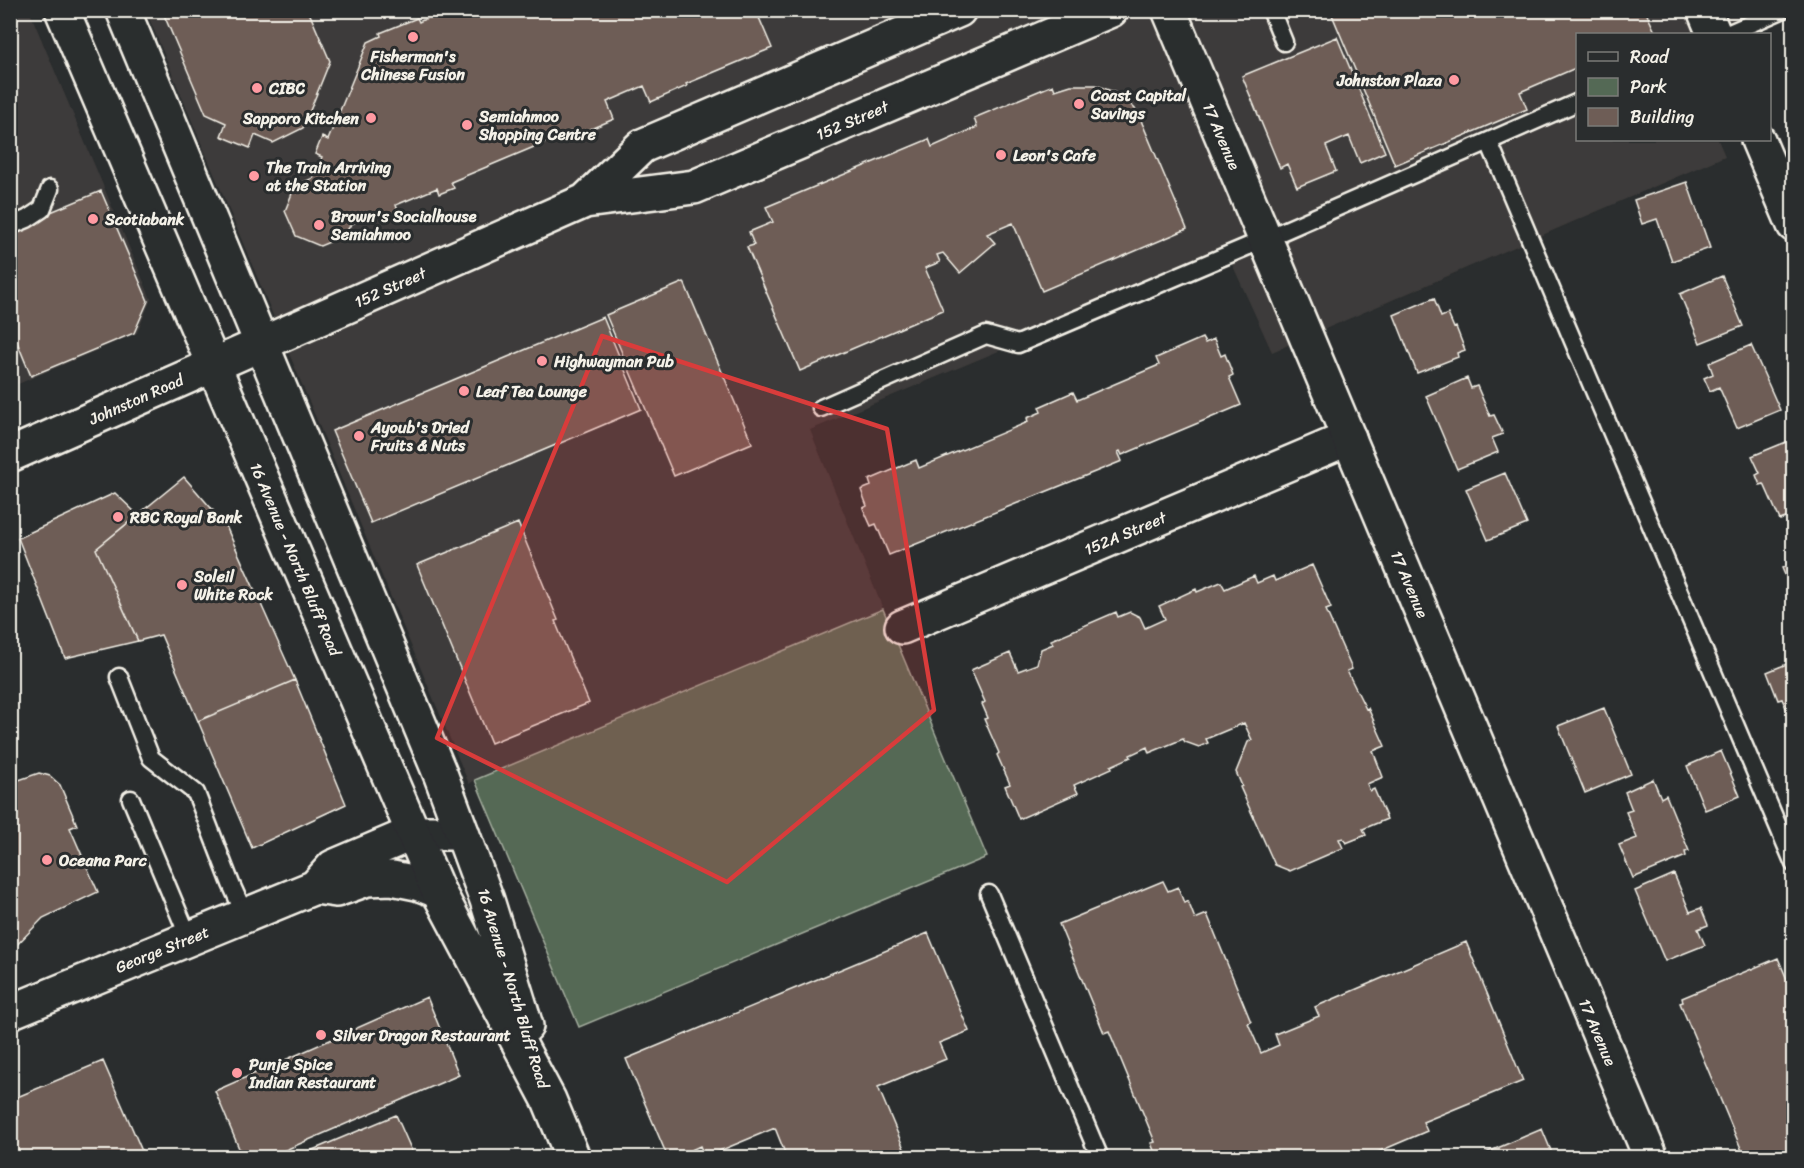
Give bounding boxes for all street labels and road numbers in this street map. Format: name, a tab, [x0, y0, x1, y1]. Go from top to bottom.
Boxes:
street label: 152 Street	[811, 92, 894, 149]
street label: 17 Avenue	[1194, 98, 1249, 175]
street label: 152 Street	[349, 258, 432, 316]
street label: Johnston Road	[83, 365, 190, 434]
street label: 16 Avenue - North Bluff Road	[242, 458, 350, 662]
street label: 152A Street	[1079, 503, 1171, 564]
street label: 17 Avenue	[1382, 546, 1437, 623]
street label: 16 Avenue - North Bluff Road	[469, 884, 558, 1093]
street label: George Street	[111, 917, 214, 982]
street label: 17 Avenue	[1570, 994, 1625, 1071]

